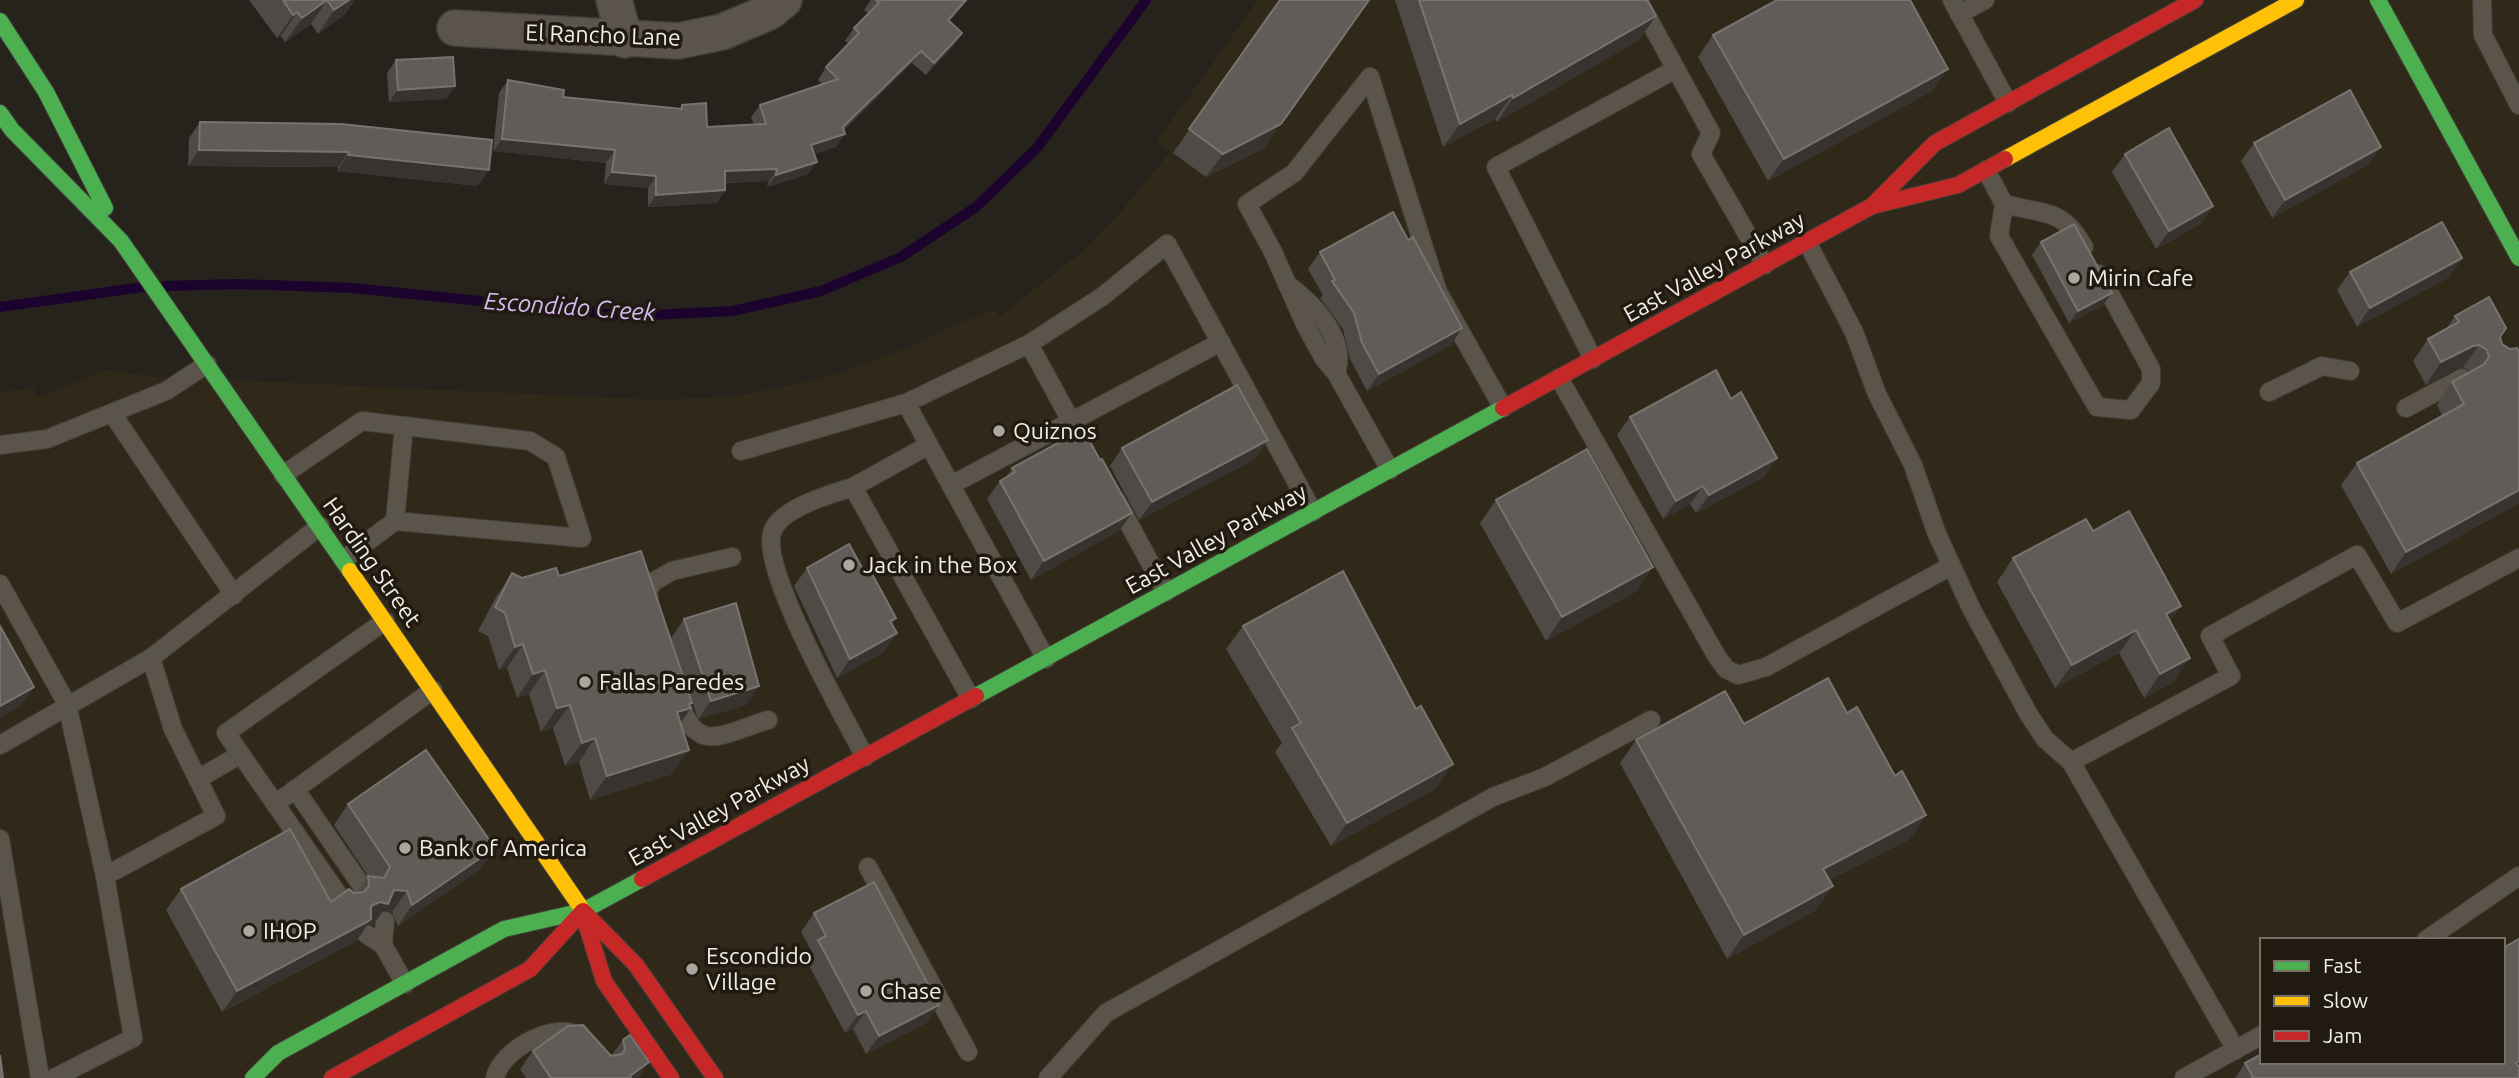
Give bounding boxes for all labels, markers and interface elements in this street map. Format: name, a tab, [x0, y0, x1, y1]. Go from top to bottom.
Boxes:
street label: El Rancho Lane	[525, 19, 681, 50]
street label: East Valley Parkway	[1619, 207, 1808, 327]
place label: Mirin Cafe	[2088, 265, 2194, 290]
marker: Mirin Cafe	[2066, 270, 2082, 286]
water label: Escondido Creek	[483, 287, 658, 326]
place label: Quiznos	[1013, 418, 1097, 443]
marker: Quiznos	[991, 423, 1007, 439]
street label: East Valley Parkway	[1121, 479, 1310, 599]
street label: Harding Street	[319, 493, 426, 631]
place label: Jack in the Box	[863, 552, 1018, 577]
marker: Jack in the Box	[841, 557, 857, 573]
place label: Fallas Paredes	[599, 669, 744, 694]
marker: Fallas Paredes	[577, 674, 593, 690]
street label: East Valley Parkway	[624, 751, 813, 871]
place label: Bank of America	[419, 835, 587, 860]
marker: Bank of America	[397, 840, 413, 856]
place label: IHOP	[263, 918, 317, 943]
marker: IHOP	[241, 923, 257, 939]
legend	[2260, 938, 2505, 1064]
place label: Escondido Village	[706, 943, 812, 994]
text: Fast	[2323, 953, 2361, 977]
marker: Escondido Village	[684, 961, 700, 977]
place label: Chase	[880, 978, 942, 1003]
marker: Chase	[858, 983, 874, 999]
text: Slow	[2323, 988, 2368, 1012]
text: Jam	[2323, 1023, 2362, 1047]

